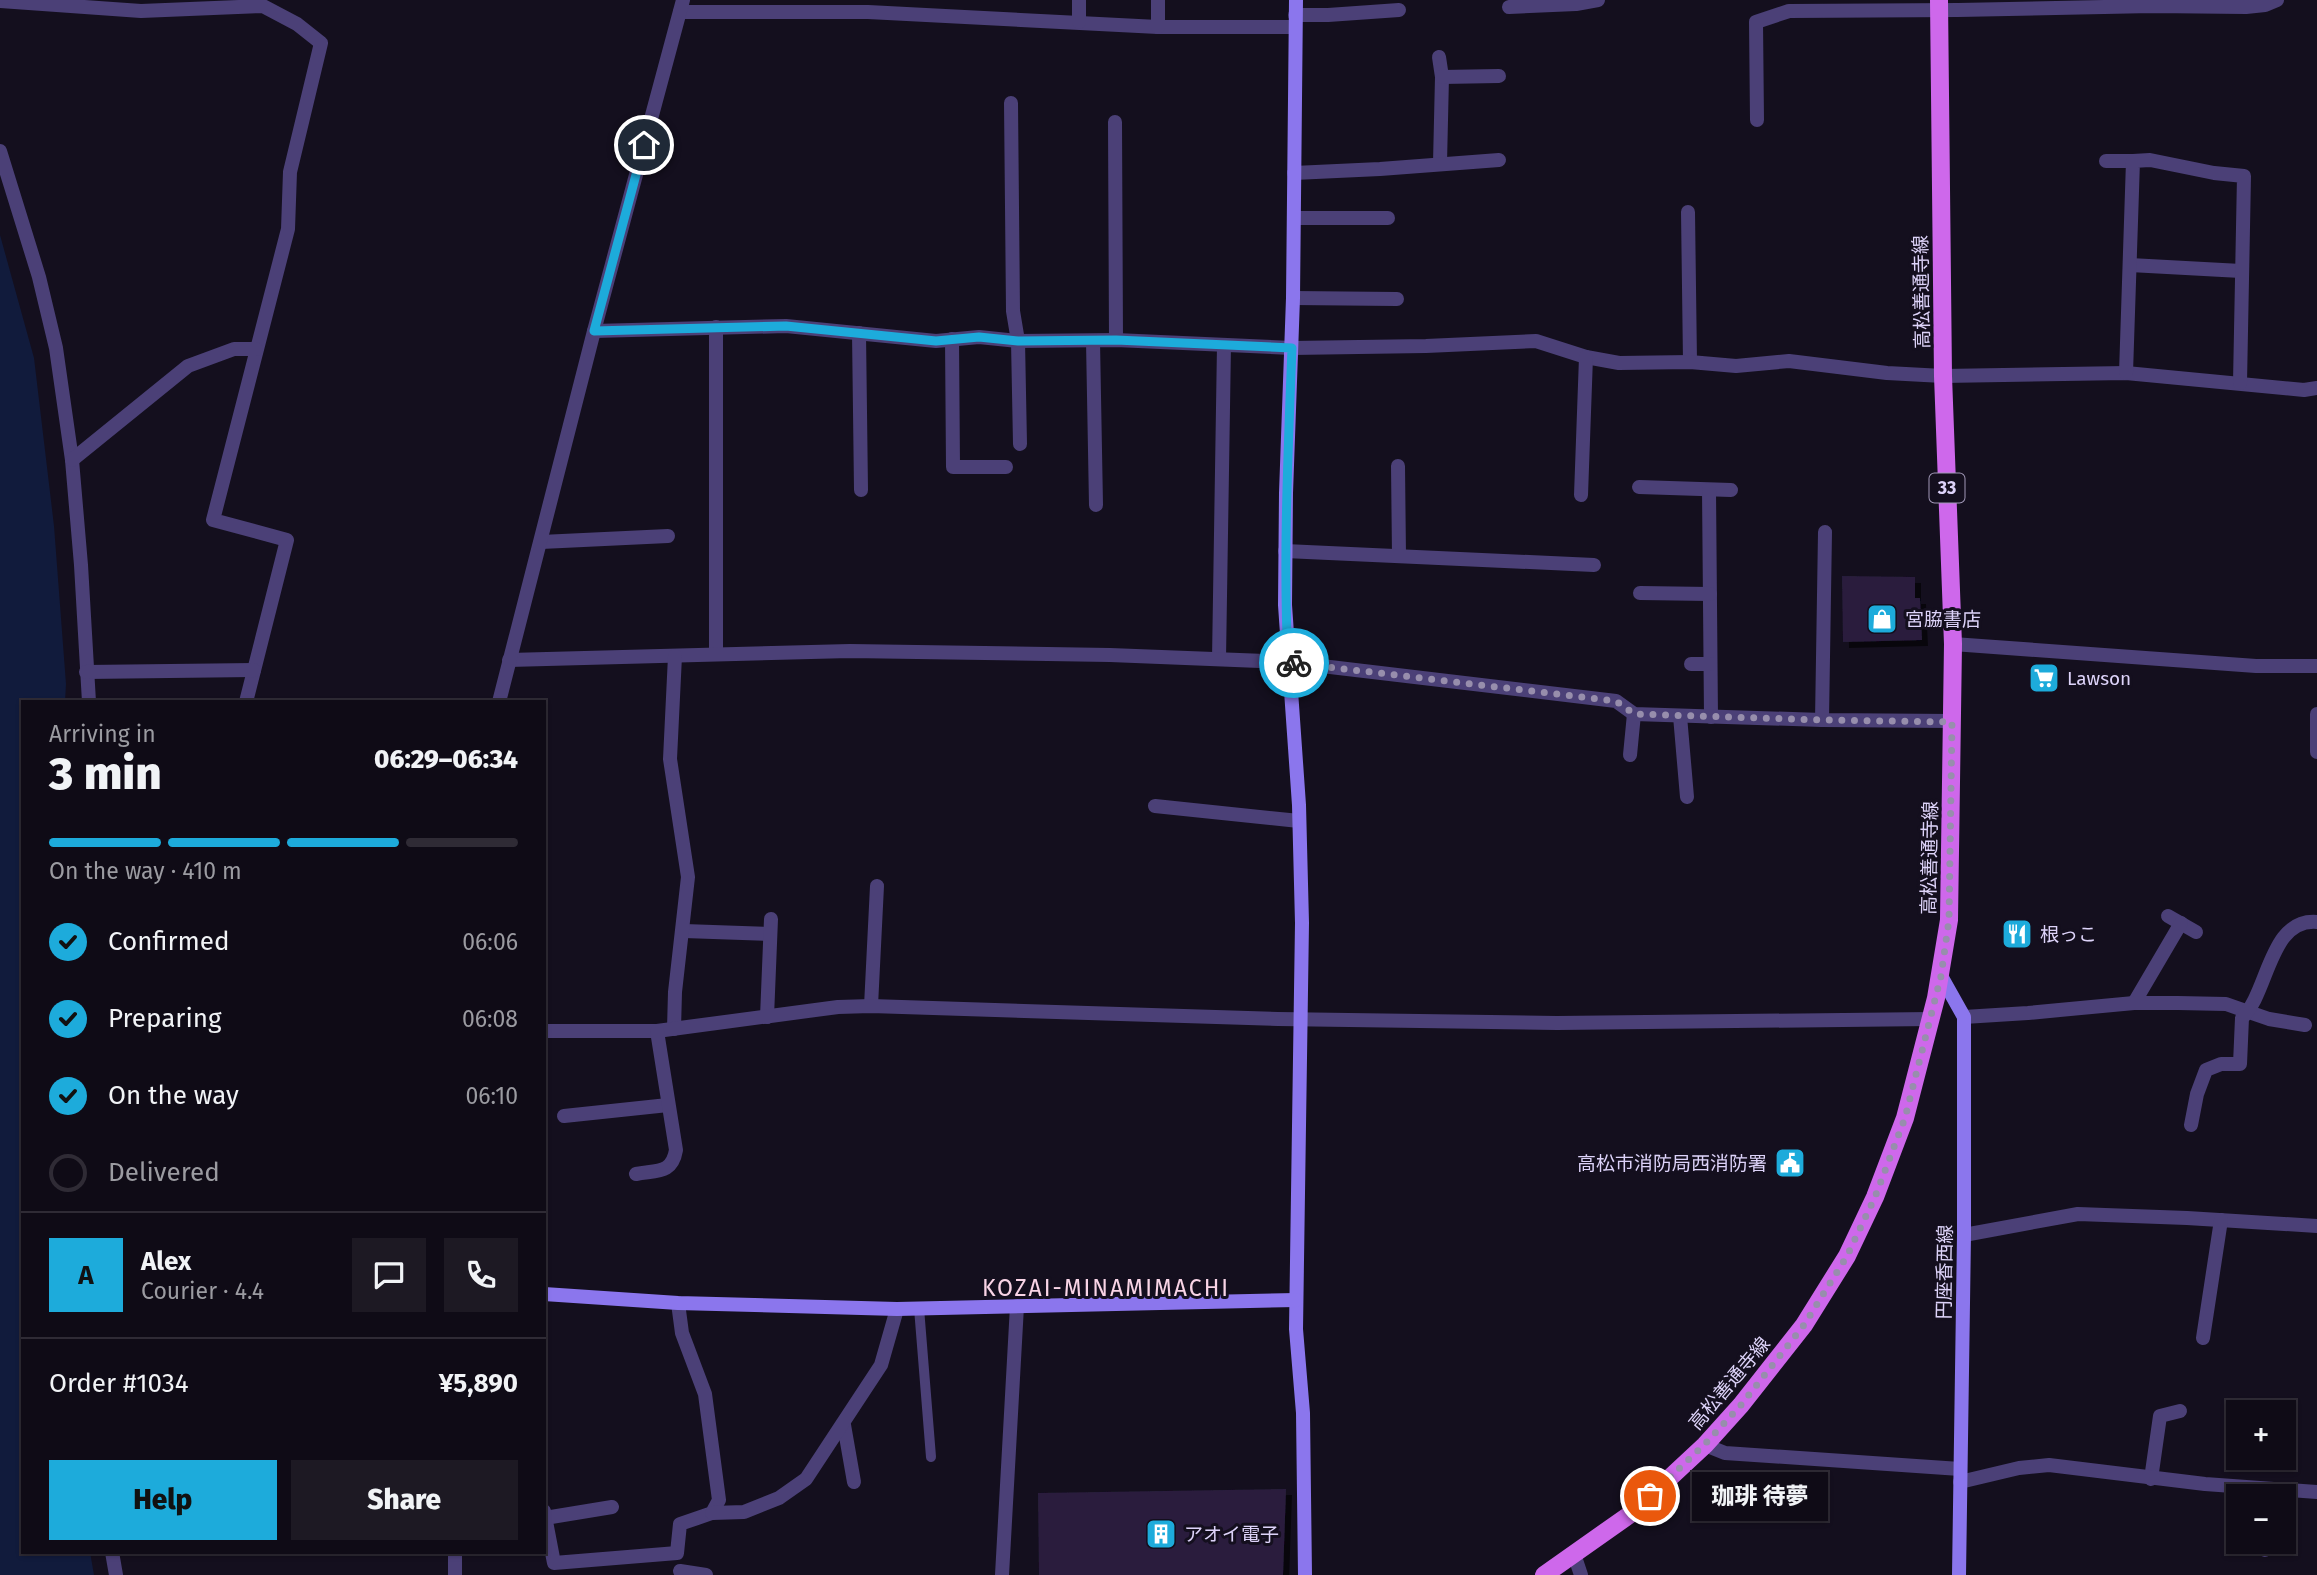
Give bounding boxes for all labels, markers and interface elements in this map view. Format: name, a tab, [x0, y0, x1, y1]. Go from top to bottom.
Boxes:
pin	[614, 115, 674, 175]
icon: home	[625, 126, 663, 164]
street label: 高松善通寺線	[1909, 235, 1934, 349]
road number: 33	[1930, 474, 1965, 502]
shop icon: 宮脇書店	[1865, 602, 1899, 636]
place label: 宮脇書店	[1905, 608, 1981, 631]
courier	[1259, 628, 1329, 698]
icon: bike	[1275, 644, 1313, 682]
supermarket icon: Lawson	[2027, 661, 2061, 695]
place label: Lawson	[2067, 667, 2131, 690]
text: Arriving in	[49, 720, 156, 748]
text: 06:29–06:34	[374, 744, 518, 775]
text: 3 min	[49, 746, 162, 801]
street label: 高松善通寺線	[1917, 801, 1942, 915]
text: On the way · 410 m	[49, 857, 242, 885]
restaurant icon: 根っこ	[2000, 917, 2034, 951]
icon: check	[49, 923, 87, 961]
place label: 根っこ	[2040, 923, 2097, 946]
text: Confirmed	[108, 926, 229, 957]
text: 06:06	[462, 928, 518, 956]
icon: check	[49, 1000, 87, 1038]
text: Preparing	[108, 1003, 221, 1034]
text: 06:08	[462, 1005, 518, 1033]
icon: check	[49, 1077, 87, 1115]
text: On the way	[108, 1080, 239, 1111]
text: 06:10	[466, 1082, 518, 1110]
public building icon: 高松市消防局西消防署	[1773, 1146, 1807, 1180]
place label: 高松市消防局西消防署	[1577, 1152, 1767, 1175]
text: Delivered	[108, 1157, 220, 1188]
street label: 円座香西線	[1932, 1224, 1957, 1320]
button: chat	[352, 1238, 426, 1312]
button: phone	[444, 1238, 518, 1312]
text: Alex	[141, 1246, 191, 1277]
text: A	[78, 1260, 94, 1291]
district label: KOZAI-MINAMIMACHI	[982, 1274, 1230, 1302]
text: Courier · 4.4	[141, 1277, 264, 1305]
street label: 高松善通寺線	[1684, 1332, 1775, 1434]
text: Order #1034	[49, 1368, 189, 1399]
text: ¥5,890	[439, 1368, 518, 1399]
map controls	[2226, 1400, 2296, 1554]
button: +	[2226, 1400, 2296, 1470]
button: Help	[49, 1460, 277, 1540]
button: Share	[291, 1460, 518, 1540]
pin	[1620, 1466, 1680, 1526]
callout: 珈琲 待夢	[1692, 1472, 1828, 1520]
icon: bag	[1631, 1477, 1669, 1515]
text: 珈琲 待夢	[1711, 1482, 1809, 1510]
button: −	[2226, 1484, 2296, 1554]
building icon: アオイ電子	[1144, 1517, 1178, 1551]
place label: アオイ電子	[1184, 1523, 1279, 1546]

